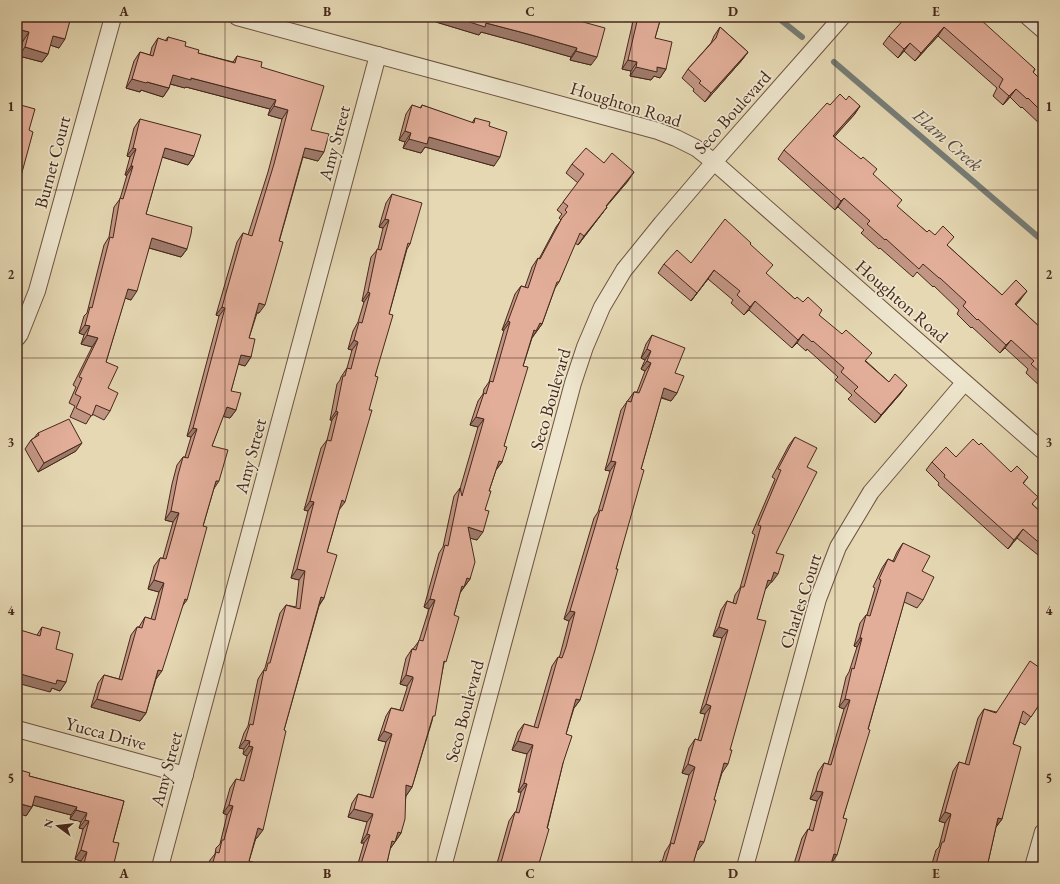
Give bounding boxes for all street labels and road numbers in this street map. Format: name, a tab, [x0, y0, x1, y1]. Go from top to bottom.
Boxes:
street label: Seco Boulevard	[688, 65, 776, 159]
street label: Houghton Road	[567, 76, 685, 132]
street label: Amy Street	[313, 103, 355, 184]
street label: Burnet Court	[29, 113, 75, 211]
street label: Houghton Road	[851, 254, 954, 348]
street label: Seco Boulevard	[524, 345, 576, 453]
street label: Amy Street	[229, 416, 271, 497]
street label: Charles Court	[774, 550, 826, 652]
street label: Seco Boulevard	[439, 656, 489, 765]
street label: Yucca Drive	[63, 711, 149, 755]
street label: Amy Street	[145, 729, 187, 810]

